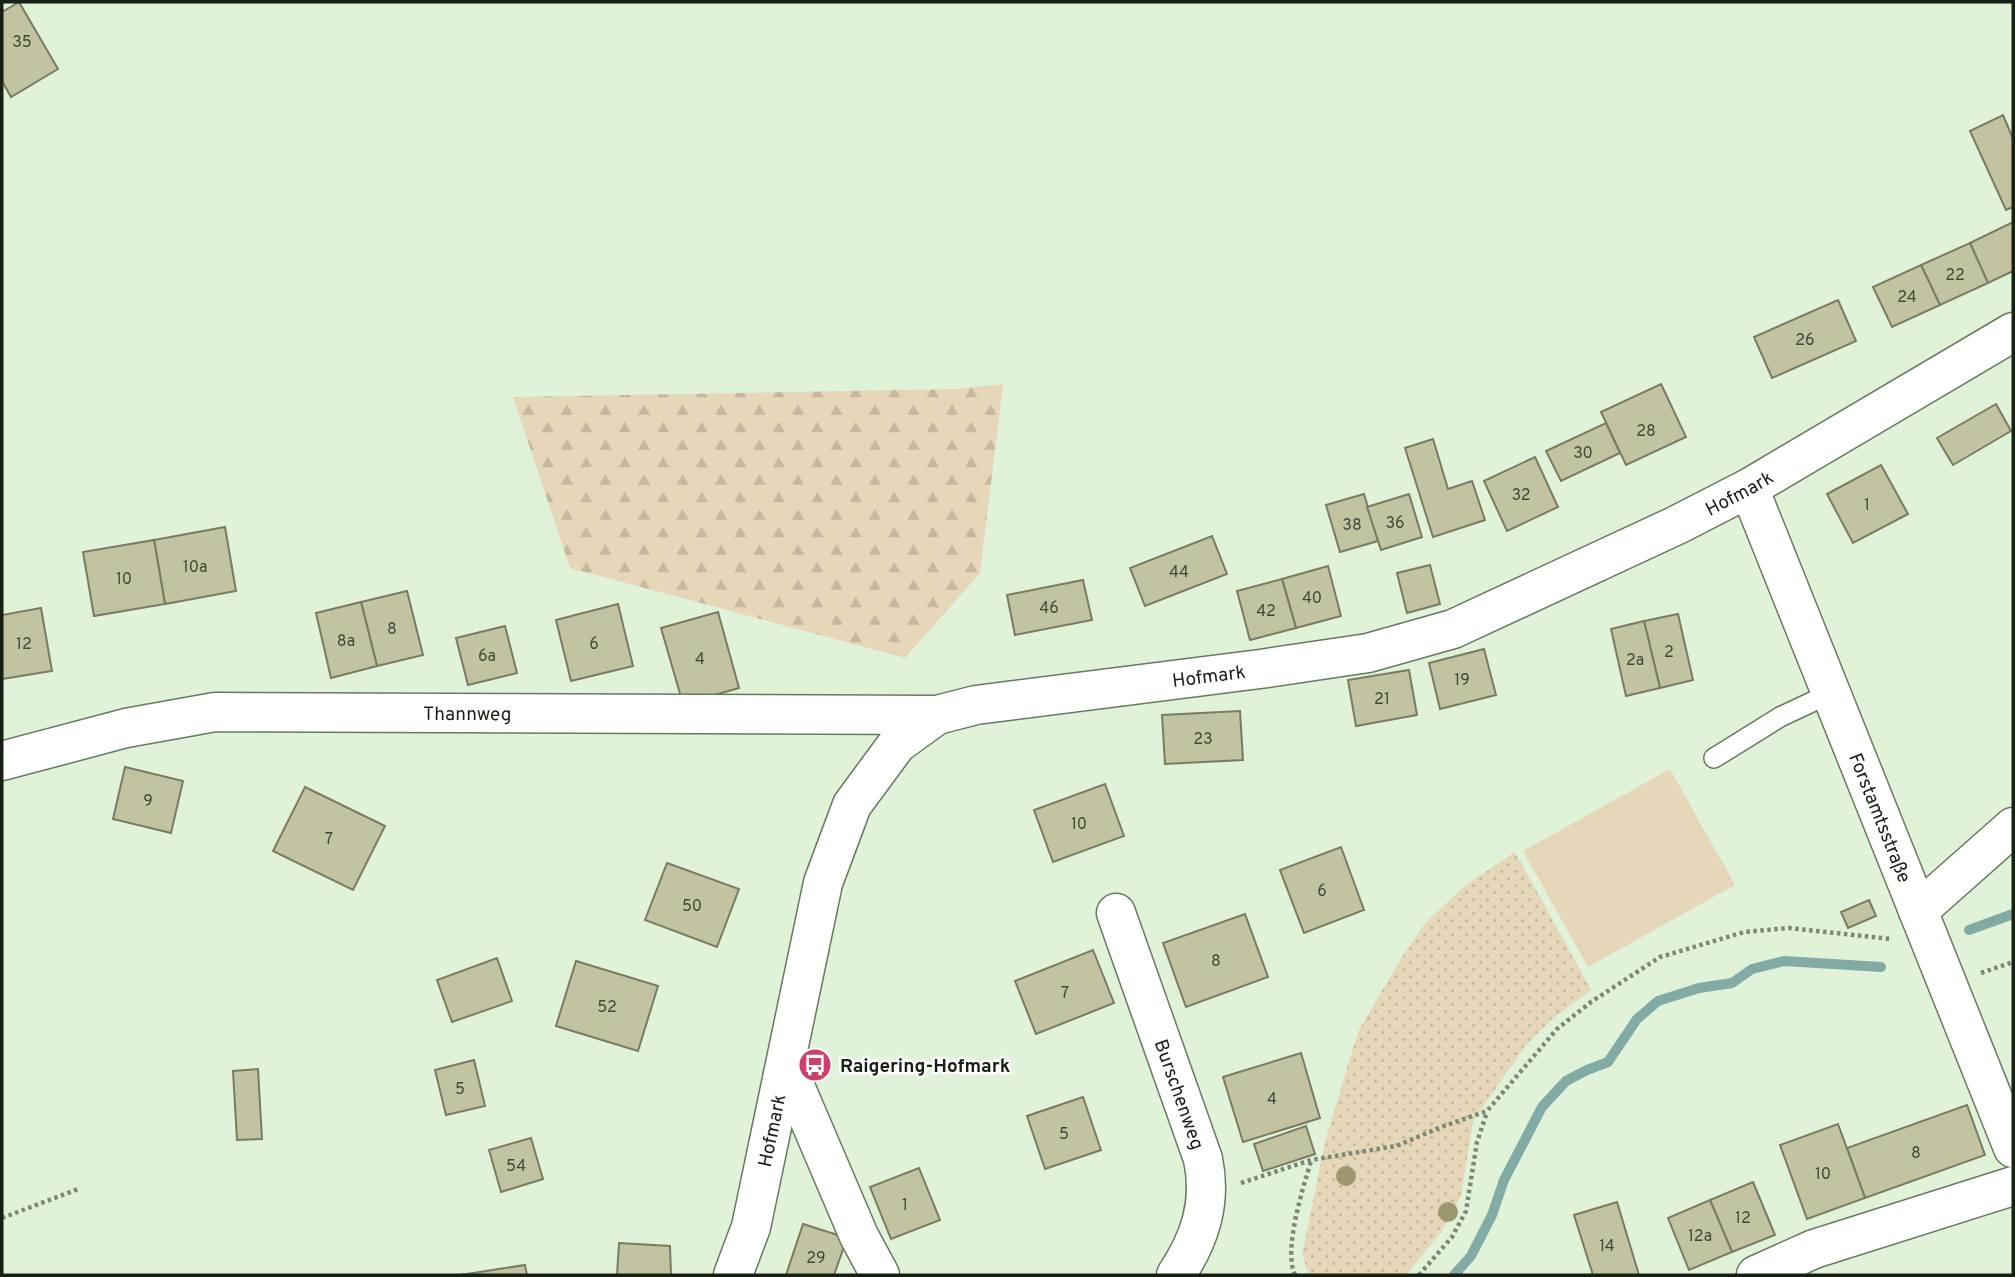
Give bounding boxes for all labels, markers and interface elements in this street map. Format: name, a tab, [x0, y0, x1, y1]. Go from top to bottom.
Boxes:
house number: 35	[12, 33, 32, 53]
house number: 22	[1945, 266, 1965, 286]
house number: 24	[1897, 288, 1917, 308]
house number: 26	[1795, 331, 1815, 351]
house number: 28	[1636, 422, 1656, 442]
house number: 30	[1573, 444, 1593, 464]
street label: Hofmark	[1702, 466, 1778, 522]
house number: 32	[1511, 486, 1531, 506]
house number: 1	[1864, 496, 1870, 516]
house number: 36	[1385, 514, 1405, 534]
house number: 38	[1342, 516, 1362, 536]
house number: 10a	[183, 558, 207, 578]
house number: 44	[1169, 563, 1189, 583]
house number: 10	[116, 570, 132, 590]
house number: 40	[1302, 589, 1322, 609]
house number: 46	[1039, 599, 1059, 619]
house number: 42	[1256, 602, 1276, 622]
house number: 8	[387, 620, 397, 640]
house number: 8a	[337, 632, 355, 652]
house number: 12	[16, 635, 32, 655]
house number: 6	[589, 635, 599, 655]
house number: 2	[1664, 643, 1674, 663]
house number: 6a	[478, 647, 496, 667]
house number: 4	[695, 650, 705, 670]
house number: 2a	[1626, 651, 1644, 671]
street label: Hofmark	[1171, 661, 1247, 694]
house number: 19	[1454, 671, 1470, 691]
house number: 21	[1374, 690, 1390, 710]
street label: Thannweg	[423, 703, 511, 727]
house number: 23	[1193, 730, 1213, 750]
street label: Forstamtsstraße	[1842, 750, 1916, 887]
house number: 9	[143, 792, 153, 812]
house number: 10	[1071, 815, 1087, 835]
house number: 7	[325, 830, 333, 850]
house number: 6	[1317, 882, 1327, 902]
house number: 50	[682, 897, 702, 917]
house number: 8	[1211, 952, 1221, 972]
house number: 7	[1061, 984, 1069, 1004]
house number: 52	[597, 998, 617, 1018]
street label: Burschenweg	[1148, 1036, 1209, 1153]
bus stop icon: Raigering-Hofmark	[796, 1046, 834, 1084]
place label: Raigering-Hofmark	[840, 1055, 1011, 1079]
house number: 5	[455, 1080, 465, 1100]
house number: 4	[1267, 1090, 1277, 1110]
street label: Hofmark	[754, 1092, 793, 1169]
house number: 5	[1059, 1125, 1069, 1145]
house number: 8	[1911, 1144, 1921, 1164]
house number: 54	[506, 1157, 526, 1177]
house number: 10	[1815, 1165, 1831, 1185]
house number: 1	[902, 1196, 908, 1216]
house number: 12	[1735, 1209, 1751, 1229]
house number: 12a	[1688, 1227, 1712, 1247]
house number: 14	[1599, 1237, 1615, 1257]
house number: 29	[806, 1249, 826, 1269]

